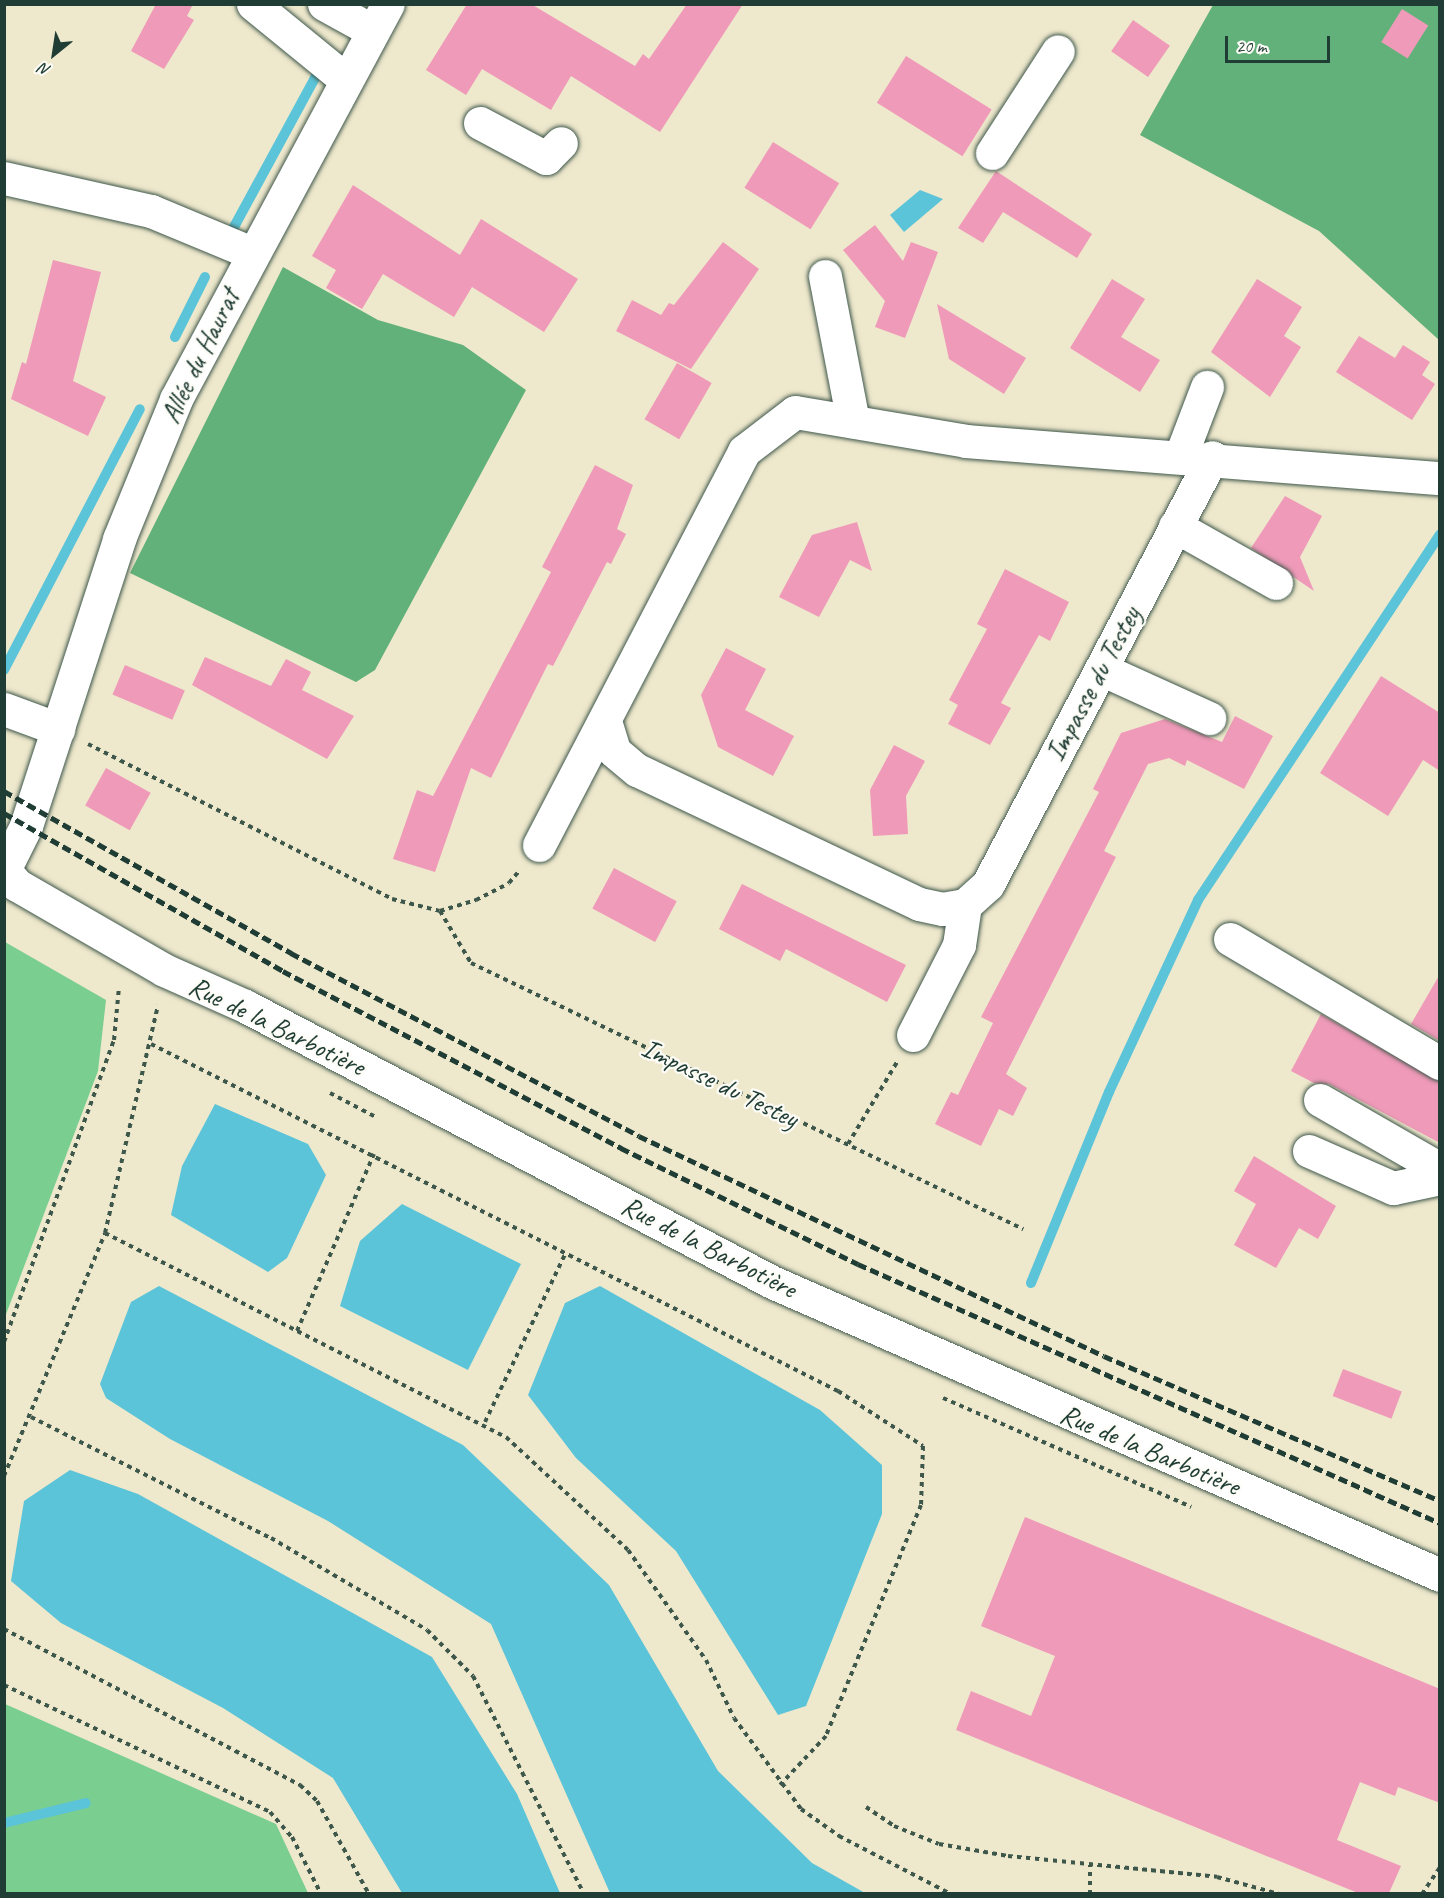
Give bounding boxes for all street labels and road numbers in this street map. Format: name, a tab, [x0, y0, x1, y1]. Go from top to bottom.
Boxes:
street label: Allée du Haurat	[153, 283, 247, 429]
street label: Impasse du Testey	[1038, 601, 1148, 767]
street label: Rue de la Barbotière	[183, 969, 371, 1083]
street label: Impasse du Testey	[637, 1031, 803, 1135]
street label: Rue de la Barbotière	[615, 1188, 803, 1306]
street label: Rue de la Barbotière	[1055, 1397, 1245, 1503]

